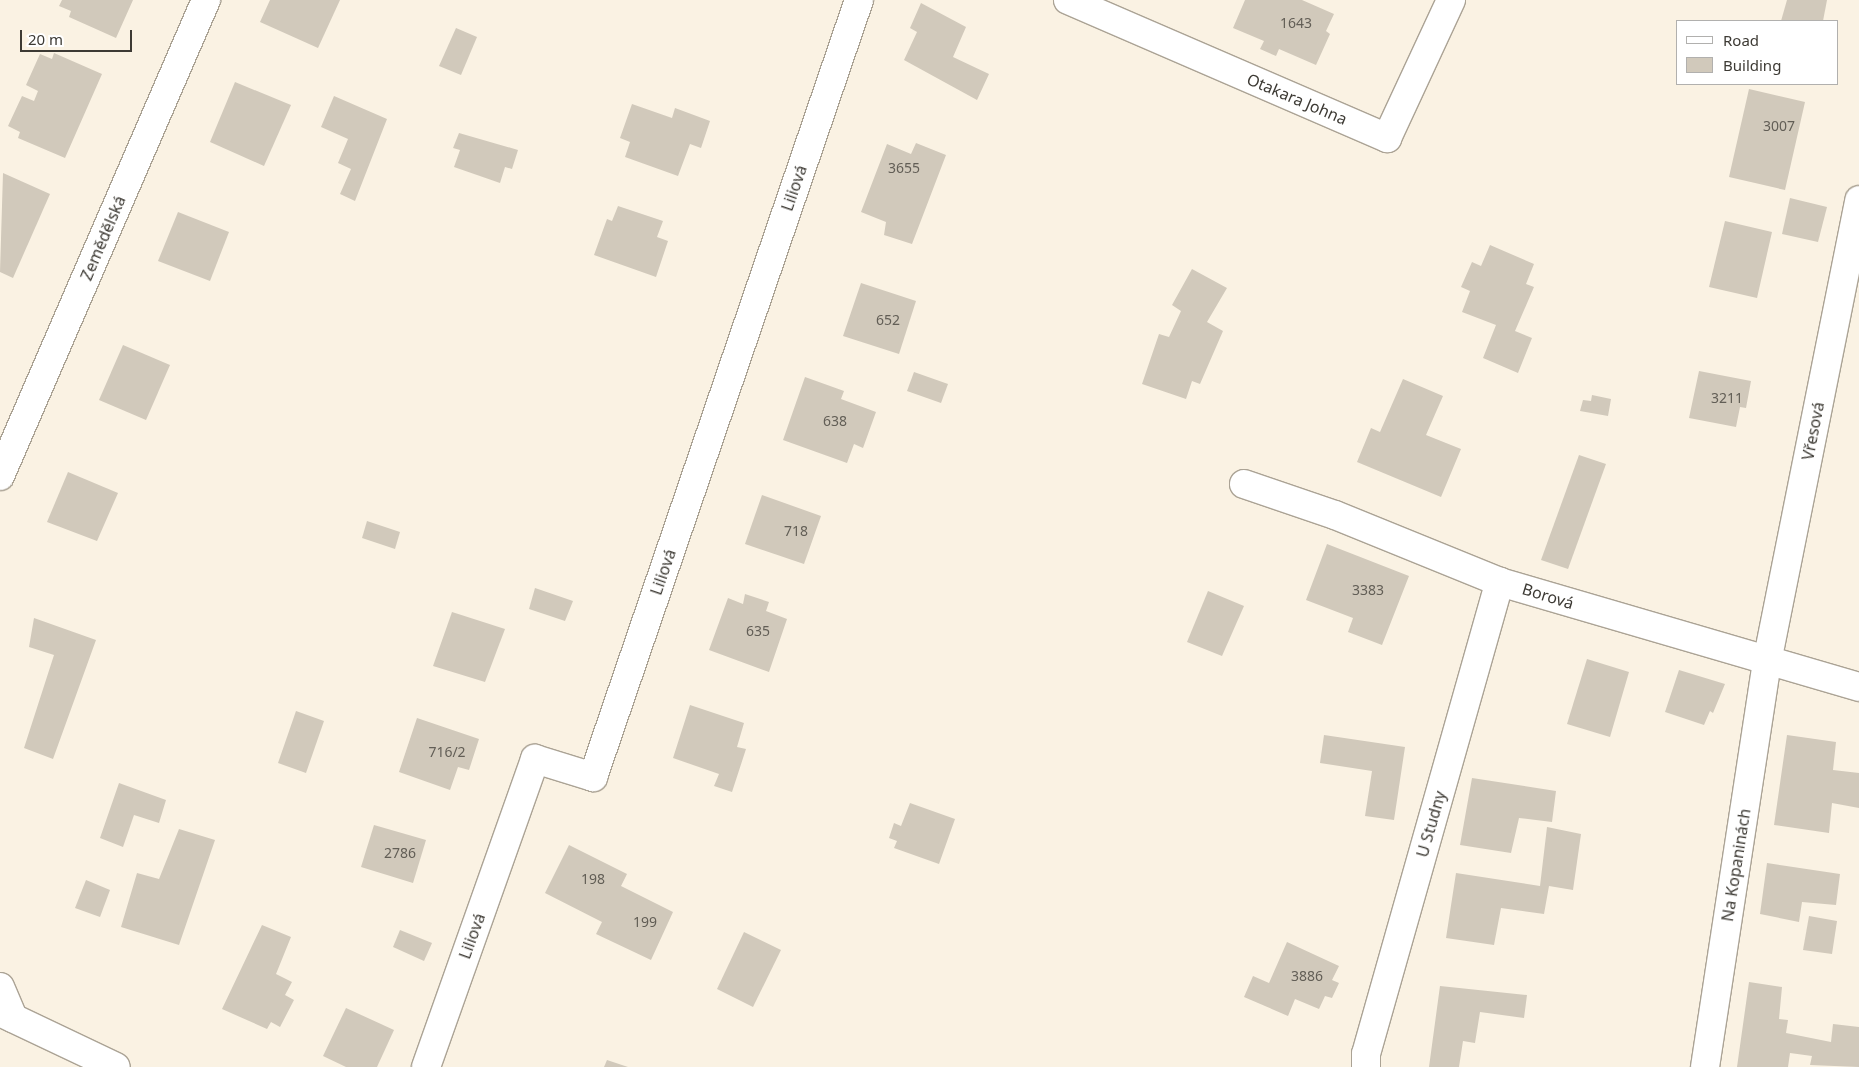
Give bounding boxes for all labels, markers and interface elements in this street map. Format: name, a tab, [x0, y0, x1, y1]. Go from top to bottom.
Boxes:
house number: 1643	[1280, 15, 1312, 31]
scale bar	[22, 20, 135, 52]
legend	[1676, 20, 1839, 85]
text: 20 m	[28, 29, 63, 49]
text: Road	[1723, 30, 1759, 50]
text: Building	[1723, 55, 1781, 75]
street label: Otakara Johna	[1244, 69, 1350, 129]
house number: 3007	[1763, 118, 1795, 134]
house number: 3655	[888, 160, 920, 176]
street label: Liliová	[777, 163, 811, 213]
street label: Zemědělská	[77, 193, 129, 283]
house number: 652	[876, 312, 900, 328]
house number: 3211	[1711, 390, 1743, 406]
street label: Vřesová	[1798, 400, 1828, 462]
house number: 638	[823, 413, 847, 429]
house number: 718	[784, 523, 808, 539]
street label: Liliová	[646, 547, 680, 597]
street label: Borová	[1520, 579, 1576, 613]
house number: 3383	[1352, 582, 1384, 598]
house number: 635	[746, 623, 770, 639]
house number: 716/2	[428, 744, 466, 760]
street label: U Studny	[1412, 789, 1450, 859]
street label: Na Kopaninách	[1718, 807, 1754, 923]
house number: 2786	[384, 845, 416, 861]
house number: 198	[581, 871, 605, 887]
street label: Liliová	[455, 911, 489, 961]
house number: 199	[633, 914, 657, 930]
house number: 3886	[1291, 968, 1323, 984]

